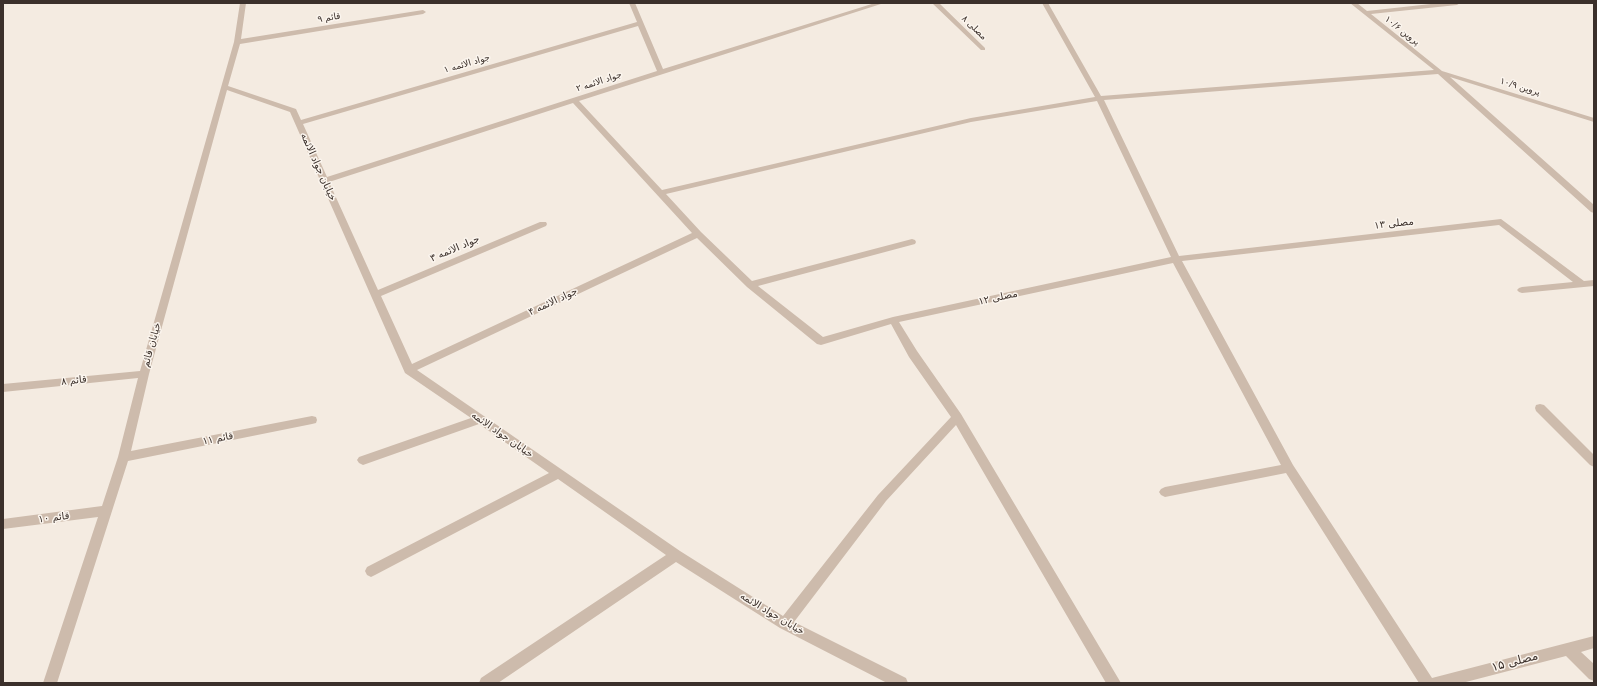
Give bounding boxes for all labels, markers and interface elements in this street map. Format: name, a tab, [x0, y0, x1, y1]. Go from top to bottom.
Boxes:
street label: قائم ۹	[317, 11, 341, 25]
street label: مصلی ۸	[959, 13, 989, 43]
street label: پروین ۱۰/۶	[1382, 14, 1422, 48]
street label: جواد الائمه ۱	[443, 52, 491, 76]
street label: جواد الائمه ۲	[575, 70, 623, 94]
street label: پروین ۱۰/۹	[1499, 76, 1541, 98]
street label: خیابان جواد الائمه	[298, 131, 338, 203]
street label: مصلی ۱۳	[1374, 216, 1414, 232]
street label: جواد الائمه ۳	[428, 233, 482, 265]
street label: جواد الائمه ۴	[527, 285, 579, 319]
street label: مصلی ۱۲	[977, 288, 1019, 308]
street label: خیابان قائم	[140, 321, 164, 369]
street label: قائم ۸	[61, 374, 87, 388]
street label: خیابان جواد الائمه	[469, 409, 535, 461]
street label: قائم ۱۱	[202, 430, 234, 448]
street label: قائم ۱۰	[38, 510, 70, 526]
street label: خیابان جواد الائمه	[738, 590, 806, 638]
street label: مصلی ۱۵	[1490, 649, 1540, 675]

